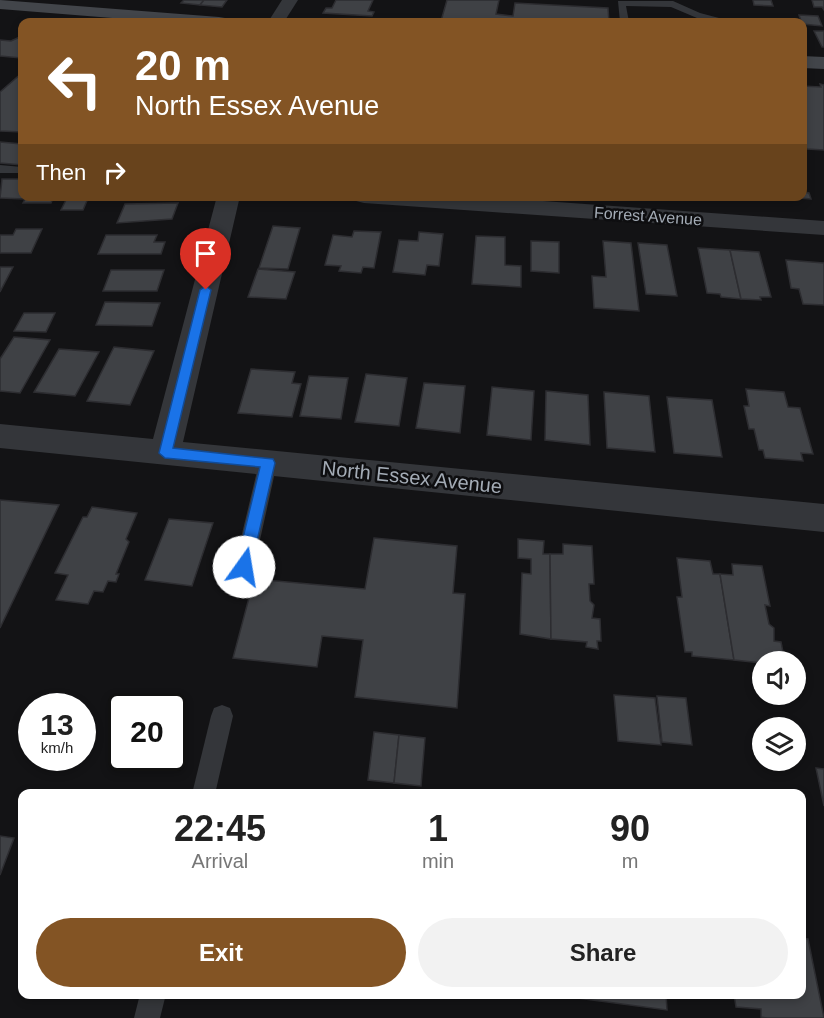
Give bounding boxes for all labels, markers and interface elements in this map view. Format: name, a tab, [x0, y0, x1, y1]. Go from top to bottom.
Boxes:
icon: left	[36, 42, 114, 120]
text: 20 m	[135, 42, 231, 89]
text: North Essex Avenue	[135, 91, 379, 121]
icon: right	[98, 156, 131, 189]
text: Then	[36, 160, 86, 185]
street label: Forrest Avenue	[593, 204, 703, 228]
pin	[180, 228, 231, 290]
icon: arrive	[189, 237, 222, 270]
street label: North Essex Avenue	[321, 457, 503, 497]
position arrow	[212, 535, 276, 599]
map controls	[752, 651, 806, 771]
button: sound	[752, 651, 806, 705]
speed limit sign: 20	[108, 693, 186, 771]
text: 13	[40, 708, 74, 741]
button: layers	[752, 717, 806, 771]
text: km/h	[41, 739, 73, 756]
text: 22:45	[174, 808, 266, 849]
text: 1	[428, 808, 448, 849]
text: 90	[610, 808, 650, 849]
text: Arrival	[192, 850, 248, 872]
text: min	[422, 850, 454, 872]
text: m	[622, 850, 638, 872]
button: Exit	[36, 918, 406, 987]
button: Share	[418, 918, 788, 987]

